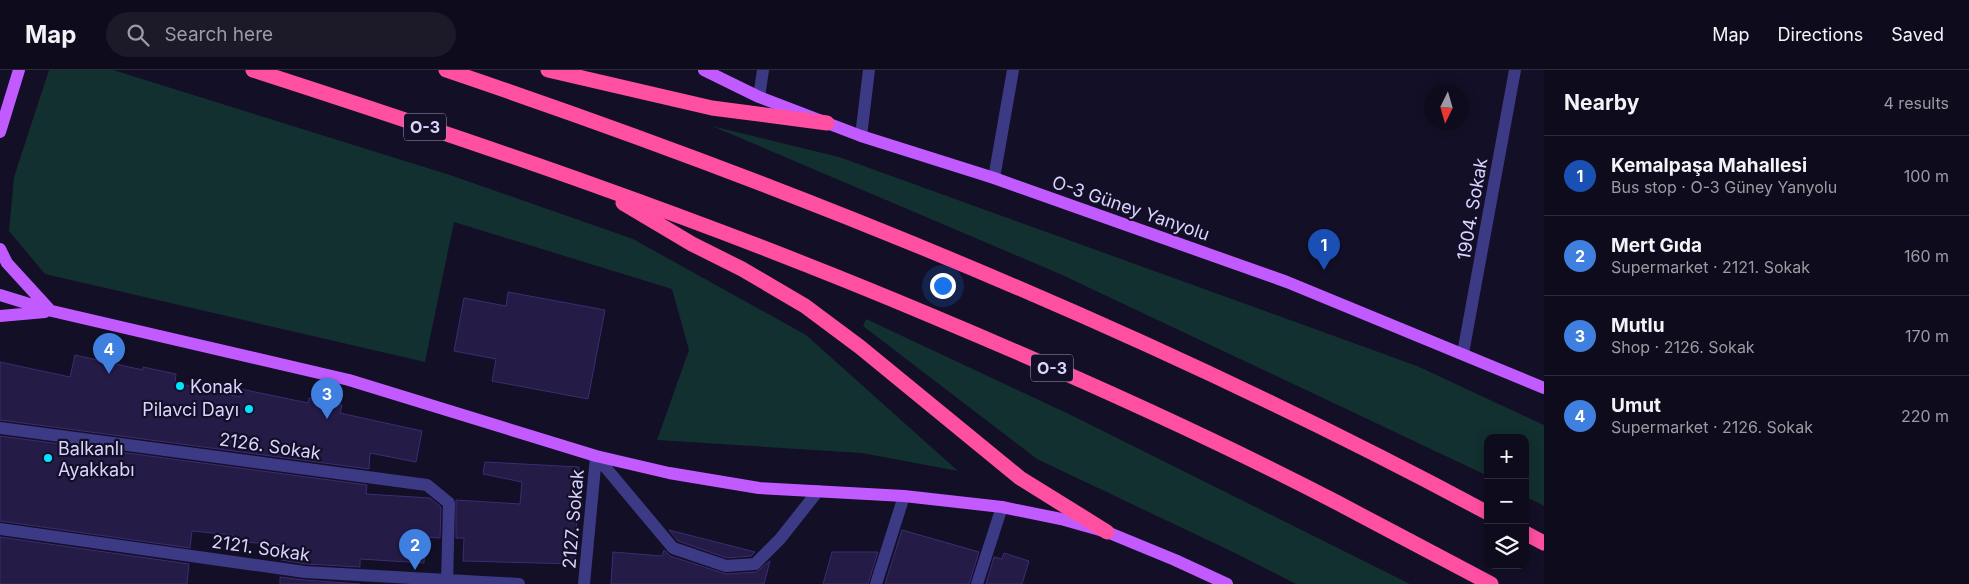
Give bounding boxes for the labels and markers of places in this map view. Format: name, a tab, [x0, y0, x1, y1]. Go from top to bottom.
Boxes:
pin: 1	[1308, 229, 1340, 270]
pin: 4	[93, 333, 125, 374]
place label: Konak	[190, 376, 243, 397]
pin: 3	[311, 378, 343, 419]
marker: Konak	[174, 380, 186, 392]
place label: Pilavci Dayı	[142, 399, 239, 420]
marker: Pilavci Dayı	[243, 403, 255, 415]
place label: Balkanlı Ayakkabı	[58, 438, 135, 480]
marker: Balkanlı Ayakkabı	[42, 452, 54, 464]
pin: 2	[399, 529, 431, 570]

